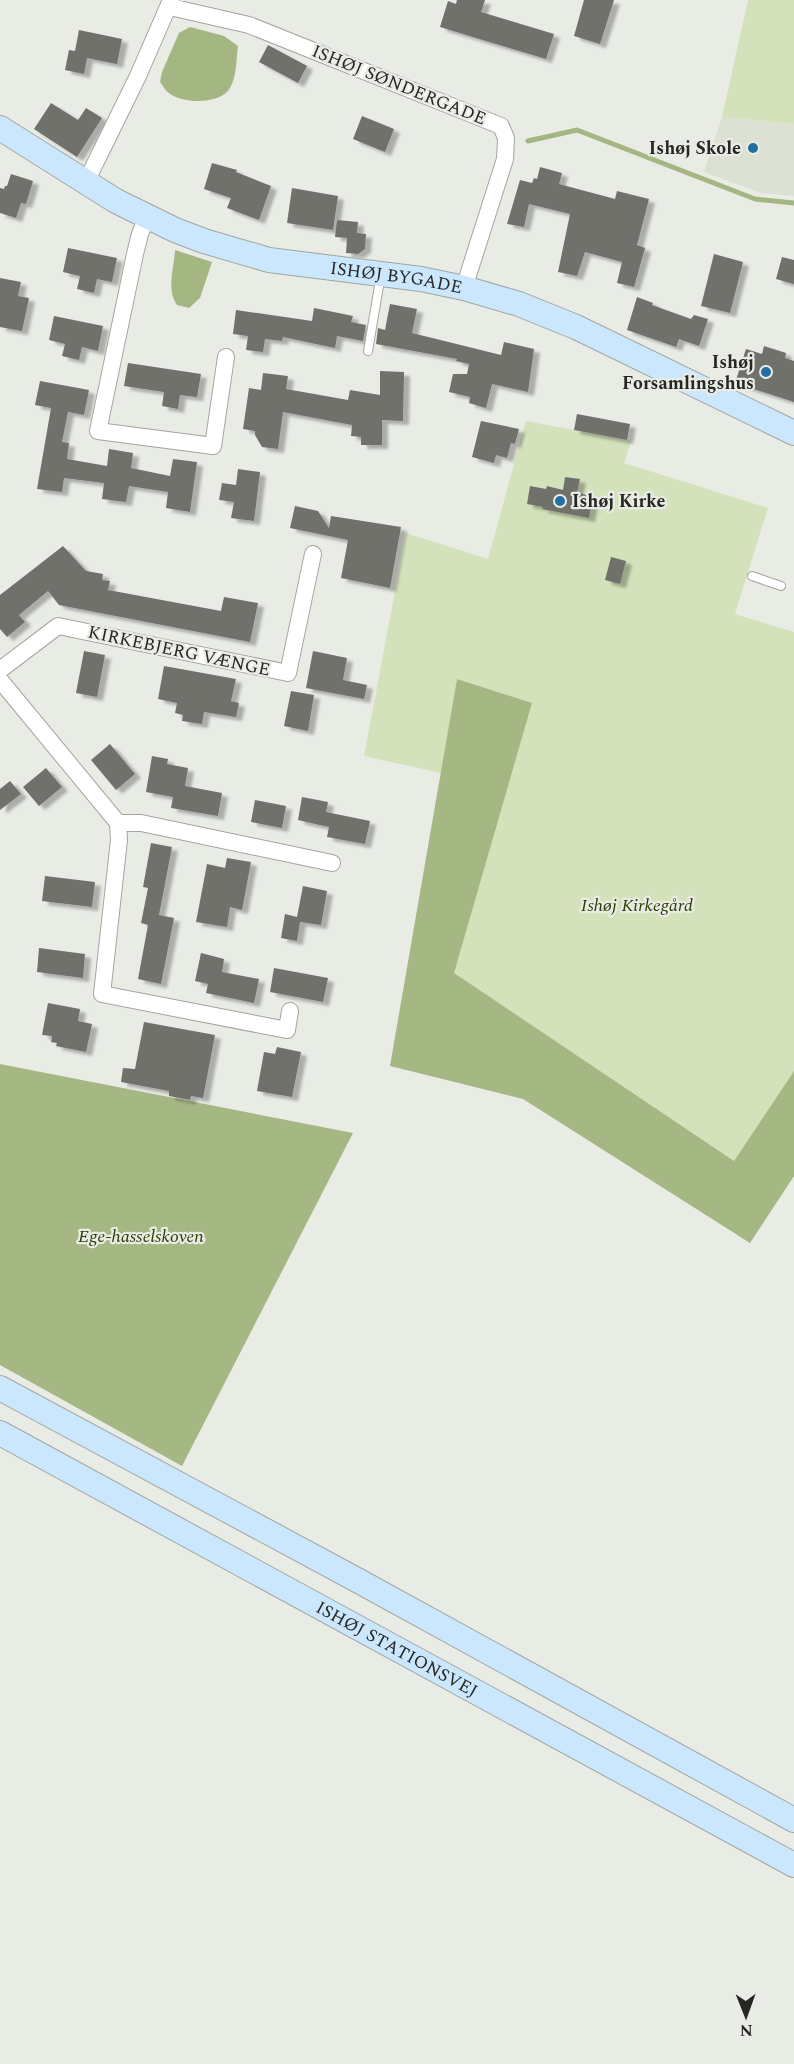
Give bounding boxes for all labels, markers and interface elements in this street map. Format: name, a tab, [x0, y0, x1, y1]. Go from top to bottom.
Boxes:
street label: ISHØJ SØNDERGADE	[308, 38, 490, 132]
place label: Ishøj Skole	[649, 135, 741, 162]
marker: Ishøj Skole	[746, 141, 760, 155]
street label: ISHØJ BYGADE	[329, 254, 465, 301]
place label: Ishøj Forsamlingshus	[622, 349, 754, 397]
marker: Ishøj Forsamlingshus	[759, 365, 773, 379]
place label: Ishøj Kirke	[572, 488, 666, 515]
marker: Ishøj Kirke	[553, 494, 567, 508]
street label: KIRKEBJERG VÆNGE	[85, 618, 273, 684]
park label: Ishøj Kirkegård	[581, 892, 693, 919]
park label: Ege-hasselskoven	[78, 1223, 204, 1250]
street label: ISHØJ STATIONSVEJ	[311, 1594, 483, 1704]
north arrow	[716, 1986, 776, 2046]
text: N	[740, 2018, 753, 2042]

